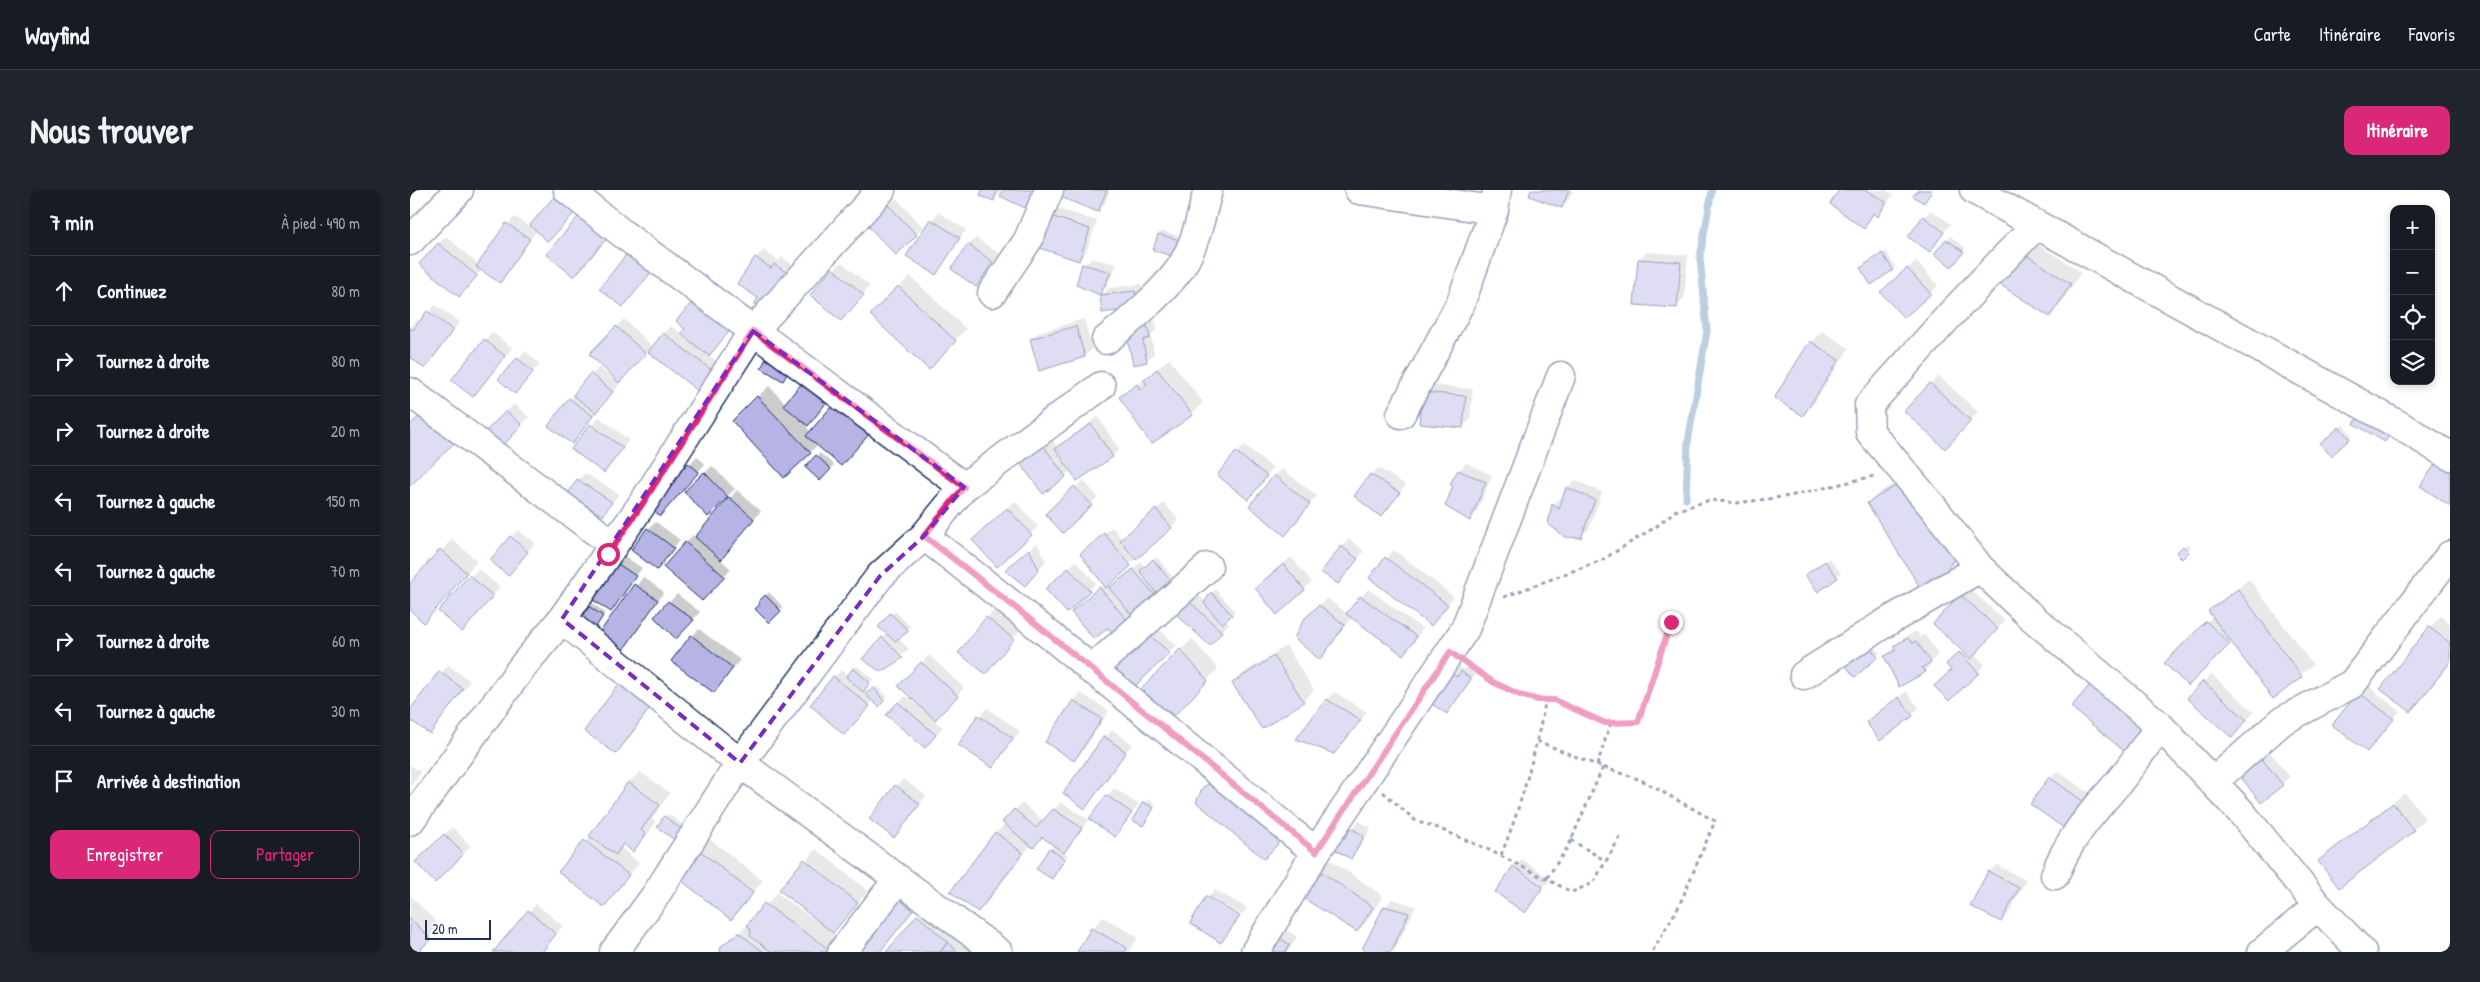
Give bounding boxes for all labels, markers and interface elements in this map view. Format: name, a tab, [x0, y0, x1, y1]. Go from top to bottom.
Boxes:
text: Wayfind	[25, 19, 89, 51]
text: Carte	[2254, 22, 2291, 47]
text: Itinéraire	[2319, 22, 2381, 47]
text: Favoris	[2409, 22, 2455, 47]
button: Itinéraire	[2344, 106, 2450, 155]
text: Nous trouver	[30, 107, 193, 154]
map controls	[2390, 205, 2435, 385]
button: +	[2390, 205, 2435, 250]
text: 7 min	[50, 208, 94, 237]
text: À pied · 490 m	[281, 212, 360, 234]
button: −	[2390, 250, 2435, 295]
icon: ahead	[50, 277, 78, 305]
text: Continuez	[97, 278, 166, 304]
text: 80 m	[331, 280, 360, 302]
button: locate	[2390, 295, 2435, 340]
button: layers	[2390, 340, 2435, 385]
icon: right	[50, 347, 78, 375]
text: Tournez à droite	[97, 348, 210, 374]
text: 80 m	[331, 350, 360, 372]
icon: right	[50, 417, 78, 445]
text: Tournez à droite	[97, 418, 210, 444]
text: 20 m	[331, 420, 360, 442]
icon: left	[50, 487, 78, 515]
text: Tournez à gauche	[97, 488, 215, 514]
text: 150 m	[326, 490, 360, 512]
route start	[597, 543, 620, 566]
icon: left	[50, 557, 78, 585]
text: Tournez à gauche	[97, 558, 215, 584]
text: 70 m	[330, 560, 360, 582]
route end	[1660, 611, 1683, 634]
icon: right	[50, 627, 78, 655]
text: Tournez à droite	[97, 628, 210, 654]
text: 60 m	[332, 630, 360, 652]
icon: left	[50, 697, 78, 725]
text: Tournez à gauche	[97, 698, 215, 724]
text: 30 m	[331, 700, 360, 722]
icon: arrive	[50, 767, 78, 795]
text: Arrivée à destination	[97, 768, 240, 794]
button: Enregistrer	[50, 830, 200, 879]
button: Partager	[210, 830, 360, 879]
scale bar	[425, 917, 491, 940]
text: 20 m	[432, 919, 458, 938]

